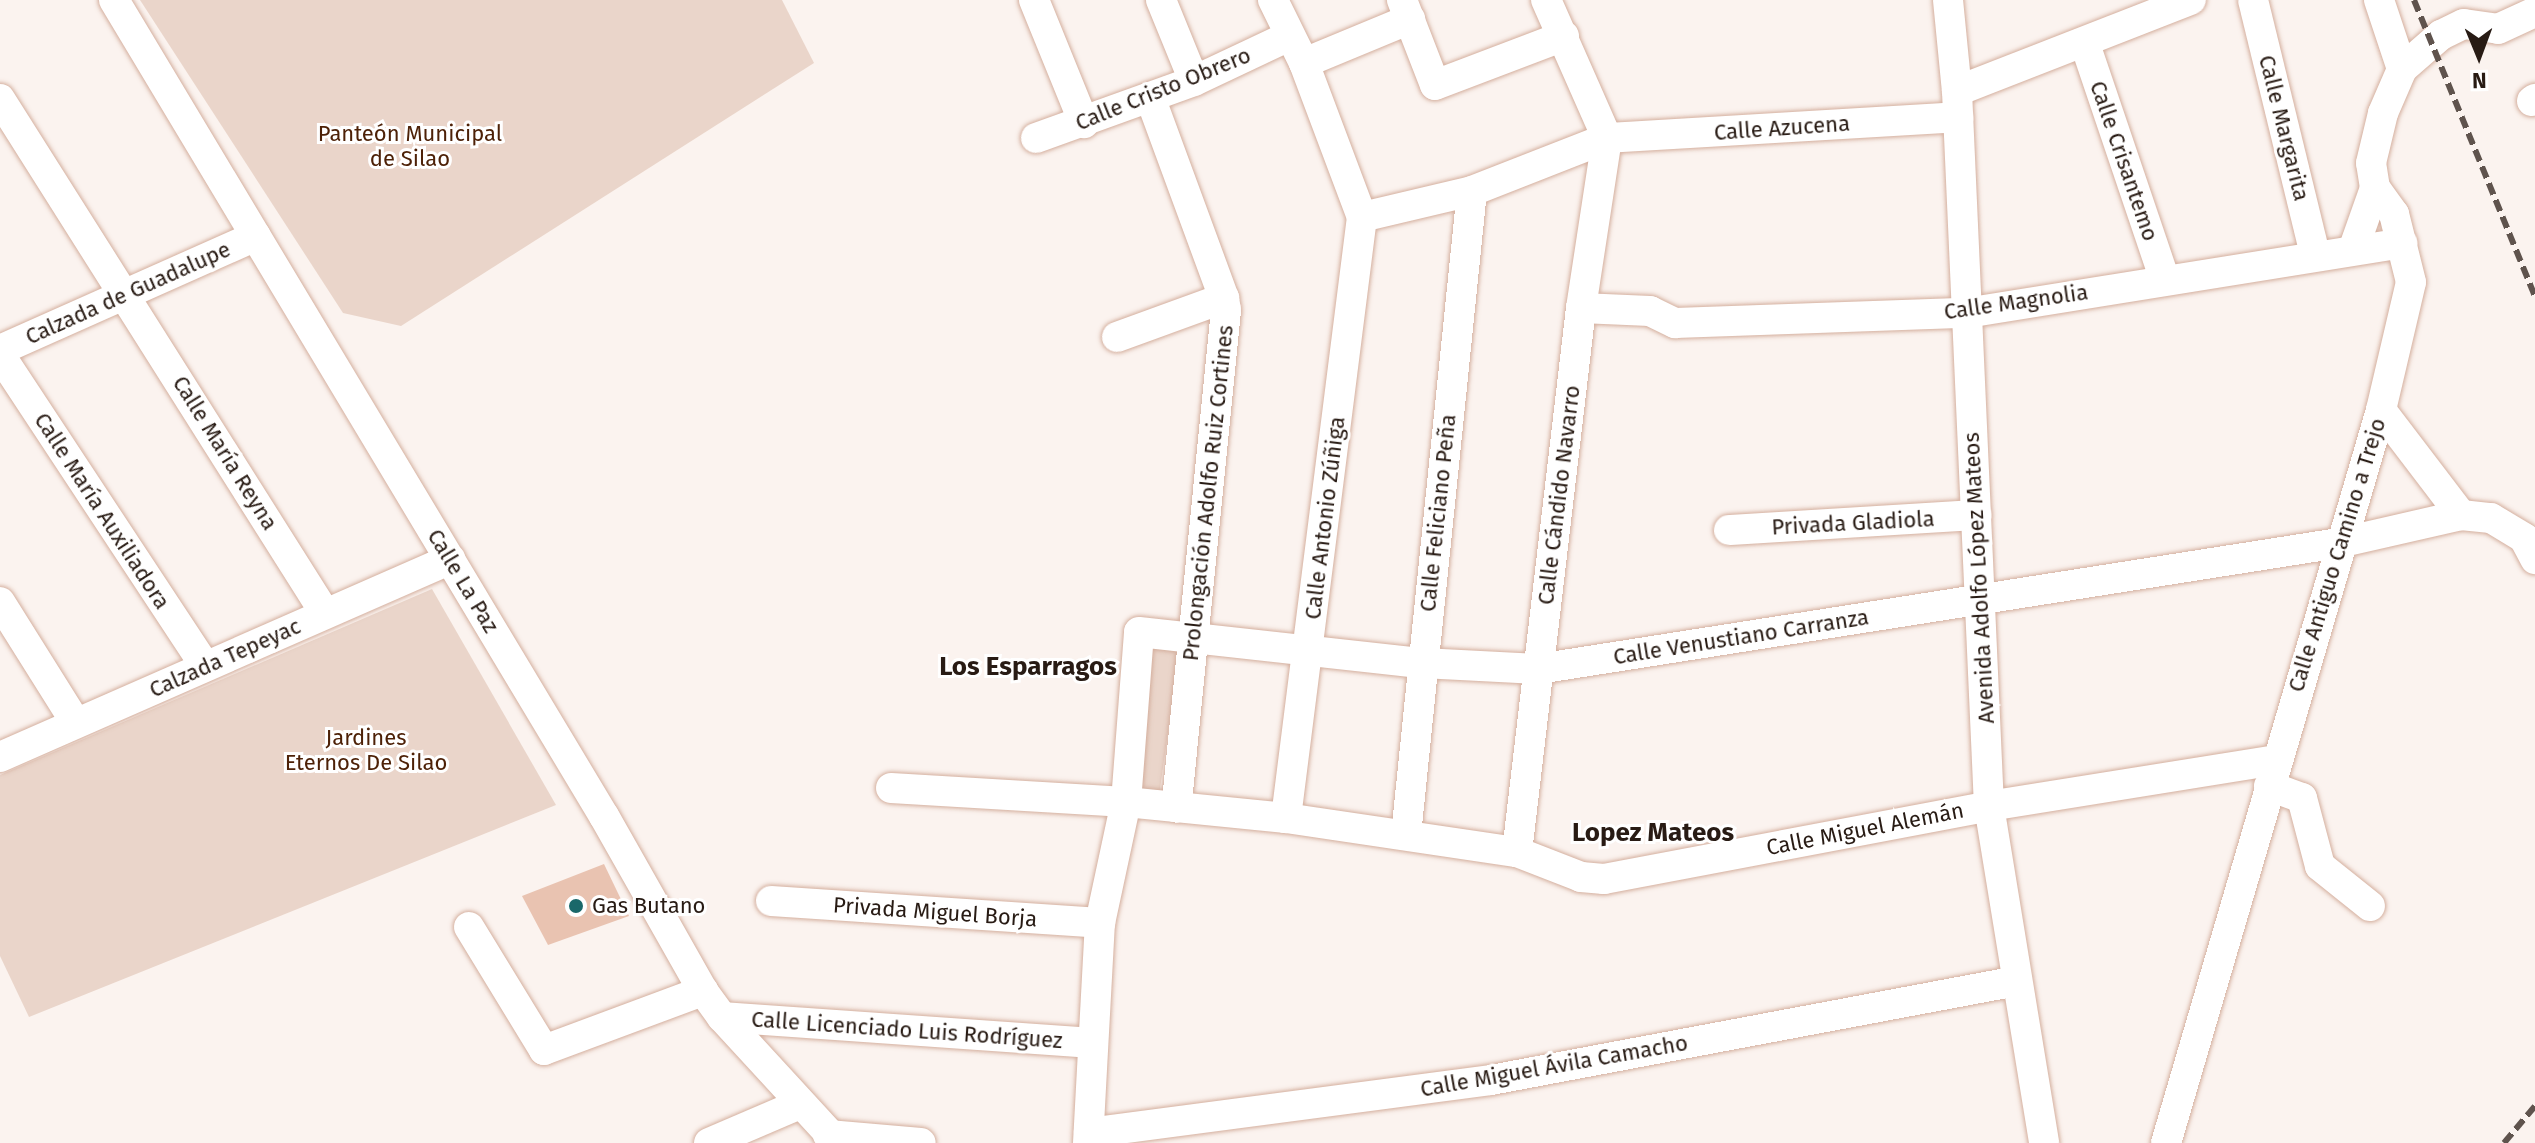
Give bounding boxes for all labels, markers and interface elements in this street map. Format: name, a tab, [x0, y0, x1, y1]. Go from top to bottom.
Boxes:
north arrow	[2439, 16, 2519, 96]
street label: Calle Cristo Obrero	[1072, 42, 1254, 136]
street label: Calle Margarita	[2253, 52, 2315, 204]
text: N	[2472, 67, 2487, 94]
street label: Calle Crisantemo	[2084, 78, 2164, 244]
street label: Calle Azucena	[1713, 110, 1851, 146]
park label: Panteón Municipal de Silao	[318, 120, 502, 172]
street label: Calzada de Guadalupe	[21, 236, 235, 350]
street label: Calle Magnolia	[1942, 279, 2090, 325]
street label: Prolongación Adolfo Ruiz Cortines	[1177, 324, 1239, 662]
street label: Calle María Reyna	[167, 371, 283, 535]
street label: Calle Cándido Navarro	[1532, 384, 1586, 606]
street label: Calle María Auxiliadora	[29, 408, 175, 614]
street label: Calle Feliciano Peña	[1415, 413, 1461, 613]
street label: Calle Antonio Zúñiga	[1299, 415, 1351, 621]
street label: Calle Antiguo Camino a Trejo	[2283, 415, 2391, 695]
street label: Avenida Adolfo López Mateos	[1958, 432, 2000, 724]
street label: Privada Gladiola	[1771, 506, 1935, 540]
street label: Calle La Paz	[422, 524, 504, 638]
street label: Calle Venustiano Carranza	[1611, 604, 1871, 670]
street label: Calzada Tepeyac	[145, 613, 305, 703]
district label: Los Esparragos	[939, 651, 1117, 683]
park label: Jardines Eternos De Silao	[285, 724, 447, 776]
street label: Calle Miguel Alemán	[1764, 797, 1966, 861]
district label: Lopez Mateos	[1572, 817, 1734, 849]
street label: Privada Miguel Borja	[832, 892, 1038, 932]
place label: Gas Butano	[592, 893, 705, 919]
marker: Gas Butano	[567, 897, 585, 915]
street label: Calle Licenciado Luis Rodríguez	[750, 1006, 1064, 1054]
street label: Calle Miguel Ávila Camacho	[1418, 1029, 1690, 1103]

